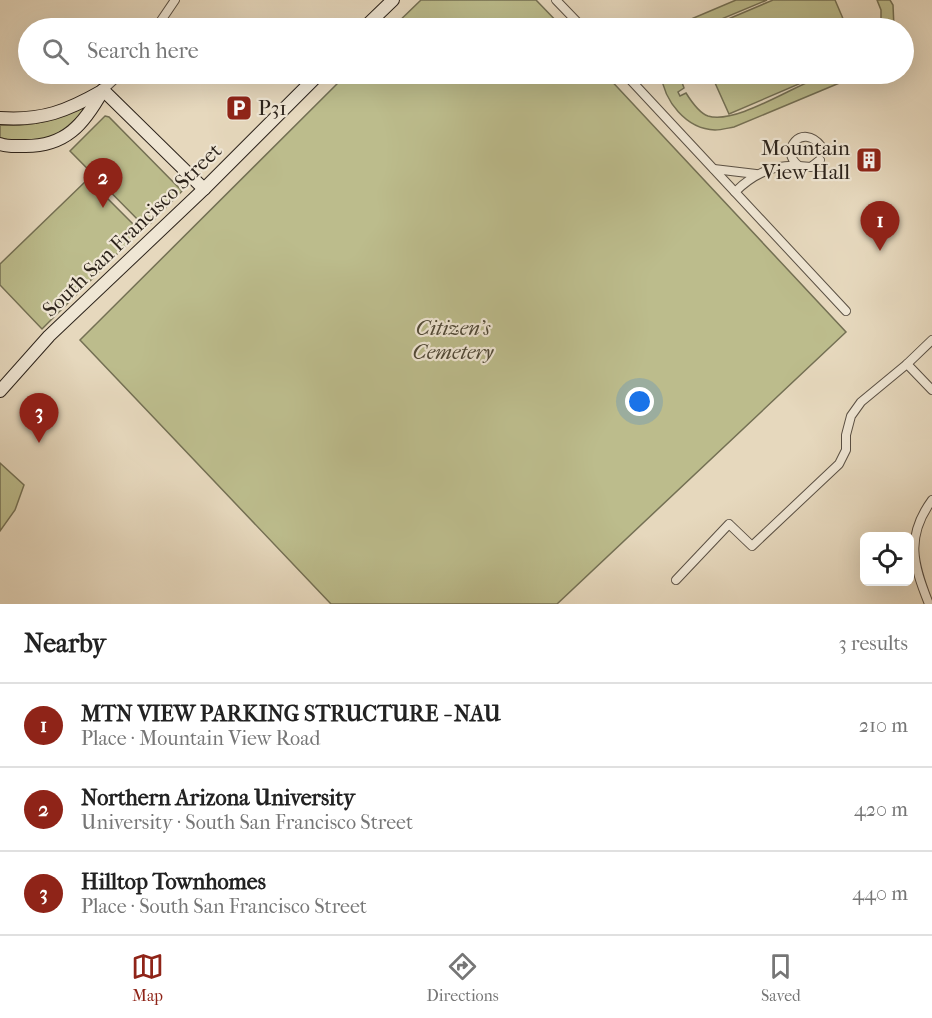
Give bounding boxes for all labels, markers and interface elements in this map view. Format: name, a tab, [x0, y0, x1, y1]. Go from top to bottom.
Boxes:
search box	[18, 18, 914, 84]
icon: search	[39, 35, 72, 68]
text: Search here	[87, 38, 199, 64]
parking icon: P31	[224, 93, 254, 123]
place label: P31	[258, 96, 287, 120]
place label: Mountain View Hall	[761, 136, 850, 184]
street label: South San Francisco Street	[38, 138, 227, 322]
building icon: Mountain View Hall	[854, 145, 884, 175]
pin: 2	[84, 158, 122, 208]
pin: 1	[860, 202, 900, 251]
park label: Citizen's Cemetery	[413, 316, 495, 364]
your location	[625, 387, 654, 416]
pin: 3	[20, 394, 58, 443]
map controls	[860, 532, 914, 586]
button: locate	[860, 532, 914, 586]
text: Nearby	[24, 628, 106, 659]
text: 3 results	[839, 632, 908, 655]
text: MTN VIEW PARKING STRUCTURE - NAU	[81, 701, 501, 727]
text: 1	[40, 714, 47, 737]
text: 210 m	[859, 714, 908, 737]
text: Place · Mountain View Road	[81, 727, 320, 750]
text: Northern Arizona University	[81, 785, 355, 811]
text: 2	[38, 798, 49, 821]
text: 420 m	[854, 798, 908, 821]
text: University · South San Francisco Street	[81, 811, 413, 834]
text: Hilltop Townhomes	[81, 869, 266, 895]
text: 3	[39, 882, 48, 905]
text: 440 m	[852, 882, 908, 905]
text: Place · South San Francisco Street	[81, 895, 367, 918]
tab: Map	[131, 950, 164, 1005]
tab: Directions	[427, 950, 499, 1005]
tab: Saved	[761, 950, 801, 1005]

